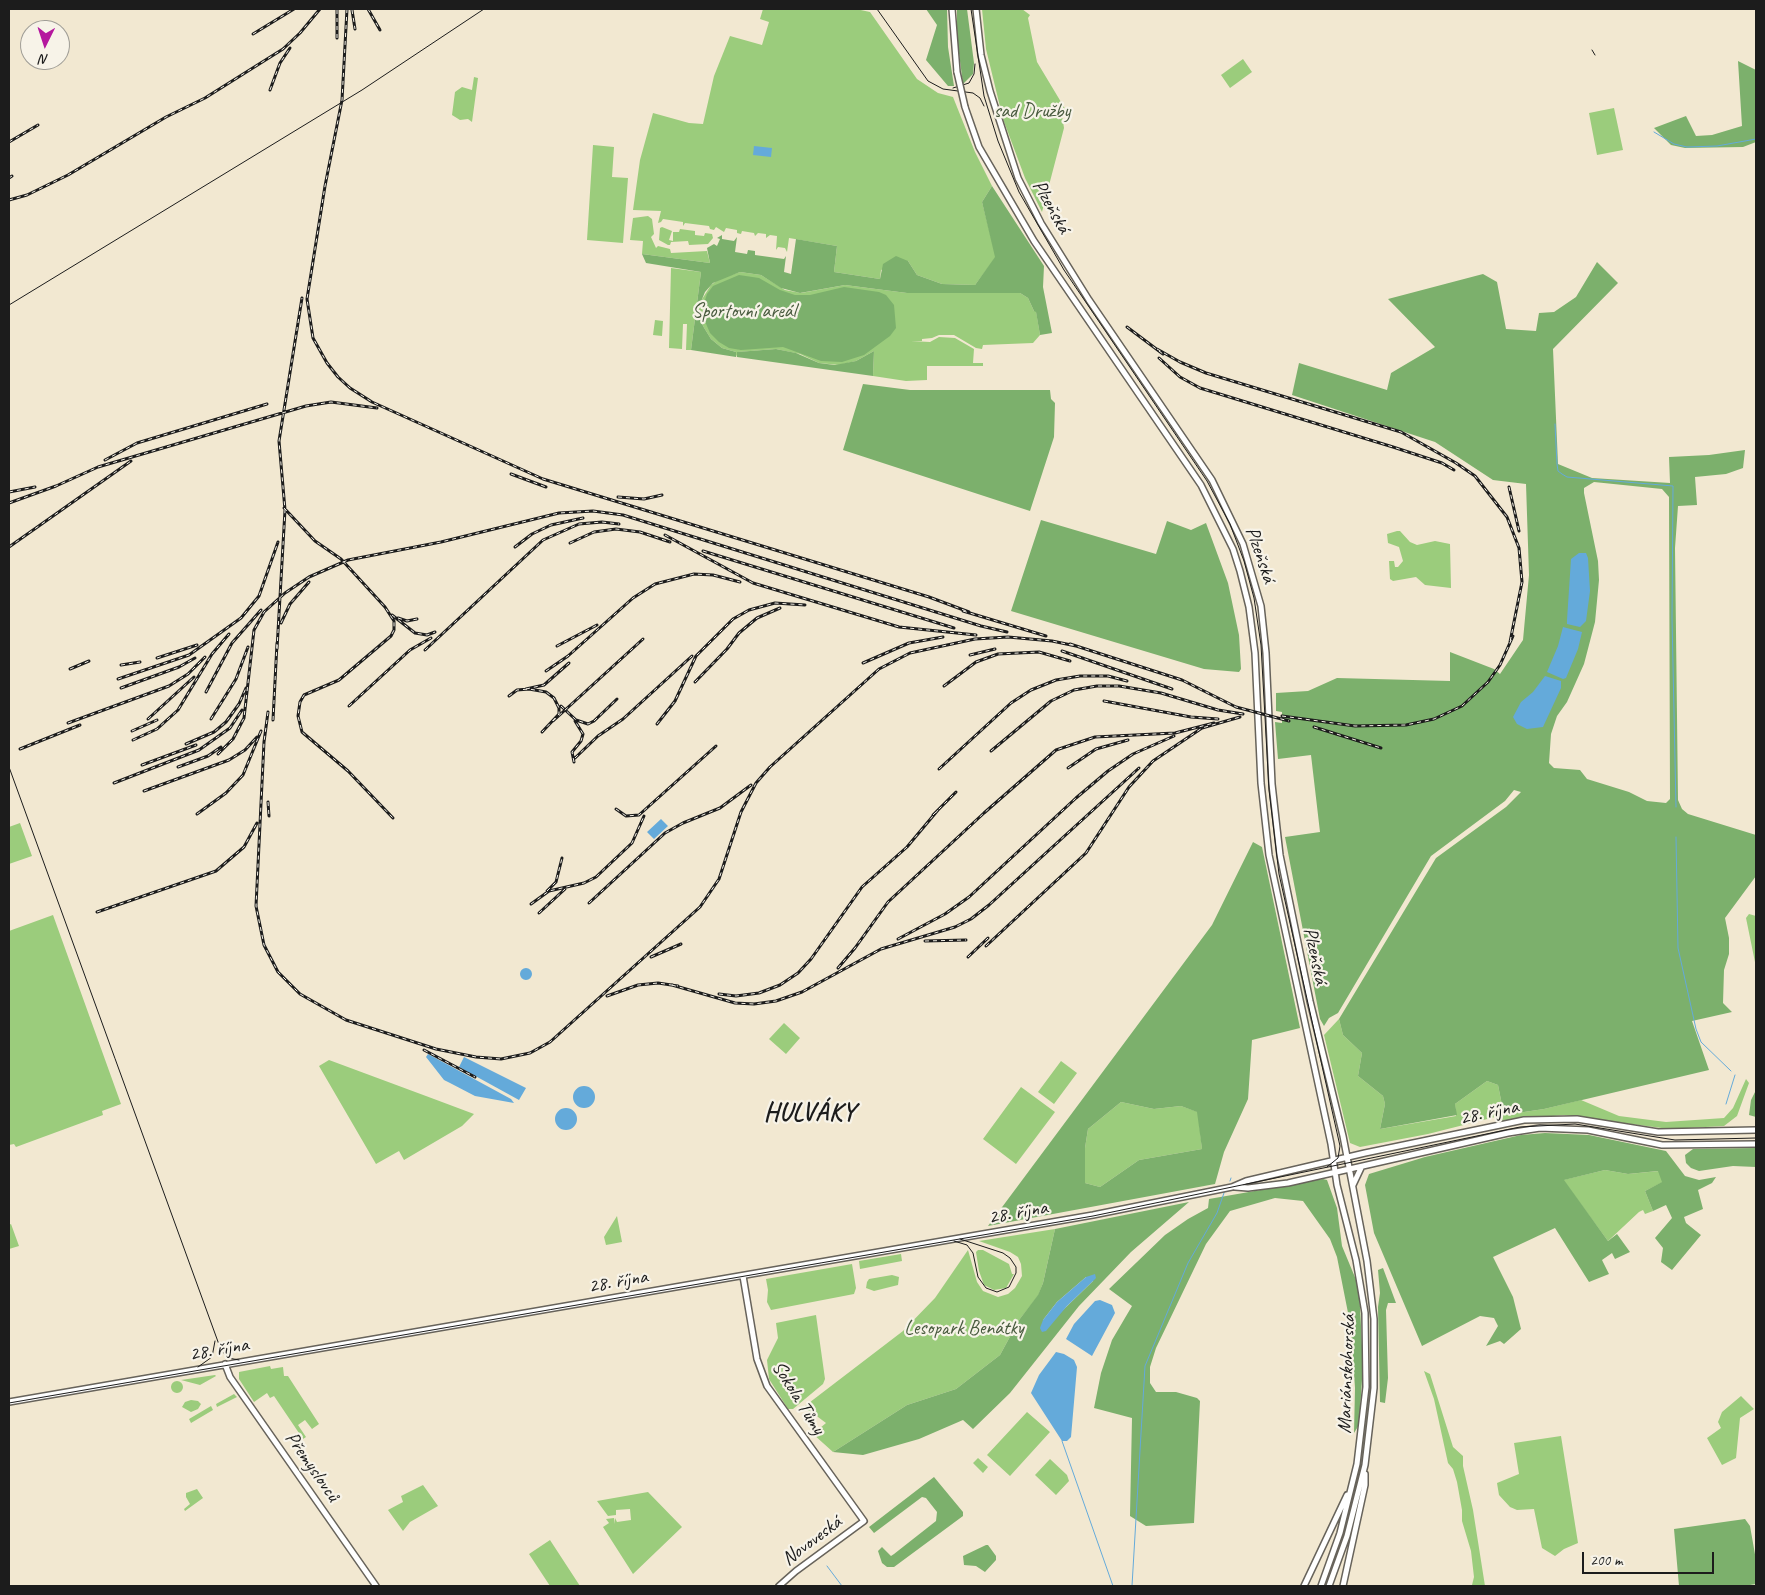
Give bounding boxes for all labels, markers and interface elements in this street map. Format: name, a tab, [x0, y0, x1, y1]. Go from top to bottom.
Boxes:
north arrow	[20, 20, 70, 70]
text: N	[39, 51, 49, 68]
park label: sad Družby	[994, 100, 1070, 124]
street label: Plzeňská	[1027, 176, 1075, 238]
park label: Sportovní areál	[692, 300, 796, 324]
street label: Plzeňská	[1239, 524, 1281, 586]
street label: Plzeňská	[1297, 925, 1333, 987]
street label: 28. října	[1457, 1095, 1521, 1131]
district label: HULVÁKY	[763, 1098, 857, 1128]
street label: 28. října	[987, 1196, 1049, 1230]
street label: 28. října	[587, 1265, 649, 1299]
street label: Mariánskohorská	[1333, 1314, 1361, 1434]
park label: Lesopark Benátky	[904, 1317, 1024, 1341]
street label: 28. října	[188, 1333, 250, 1367]
street label: Sokola Tůmy	[766, 1357, 830, 1439]
street label: Přemyslovců	[279, 1427, 345, 1507]
street label: Novoveská	[777, 1511, 847, 1571]
scale bar	[1585, 1542, 1718, 1574]
text: 200 m	[1590, 1551, 1622, 1570]

